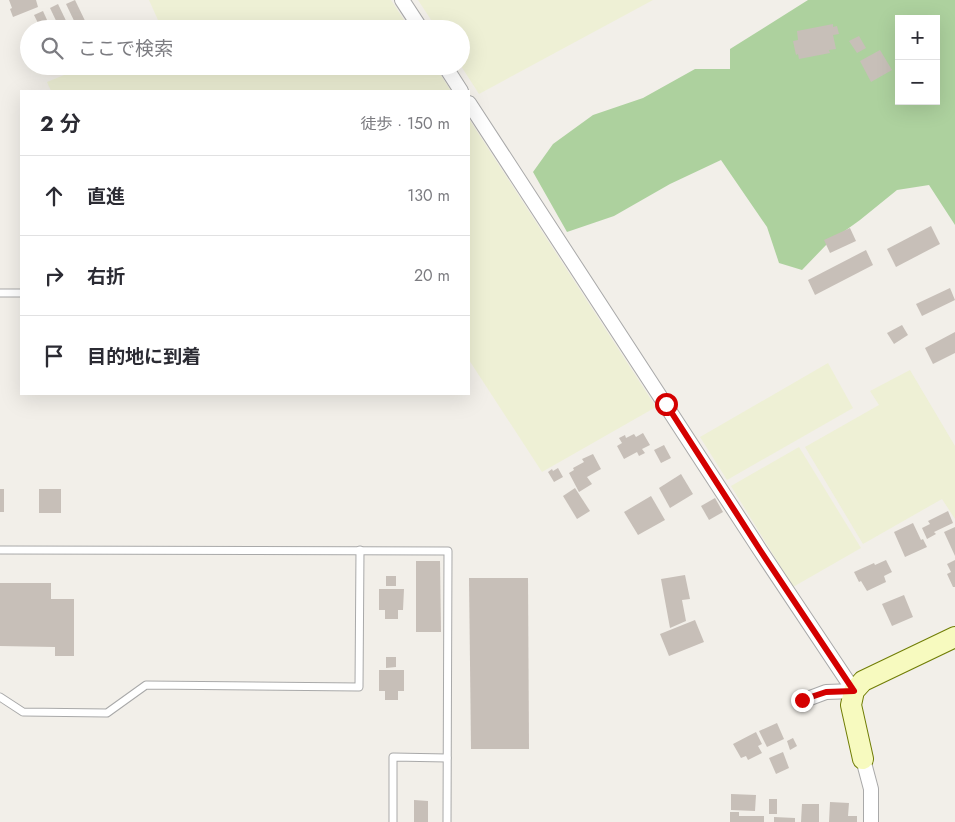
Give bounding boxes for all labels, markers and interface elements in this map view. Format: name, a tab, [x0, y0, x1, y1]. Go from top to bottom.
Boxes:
map controls	[895, 15, 940, 105]
button: +	[895, 15, 940, 60]
search box	[20, 20, 470, 75]
icon: search	[38, 34, 66, 62]
text: ここで検索	[78, 35, 173, 62]
button: −	[895, 60, 940, 105]
text: 2 分	[40, 109, 81, 139]
text: 徒歩 · 150 m	[360, 112, 450, 135]
icon: ahead	[40, 182, 68, 210]
text: 直進	[87, 183, 125, 210]
text: 130 m	[407, 184, 450, 207]
icon: right	[40, 262, 68, 290]
text: 右折	[87, 263, 125, 290]
text: 20 m	[414, 264, 450, 287]
icon: arrive	[40, 342, 68, 370]
text: 目的地に到着	[87, 343, 201, 370]
route start	[655, 393, 678, 416]
route end	[791, 689, 814, 712]

